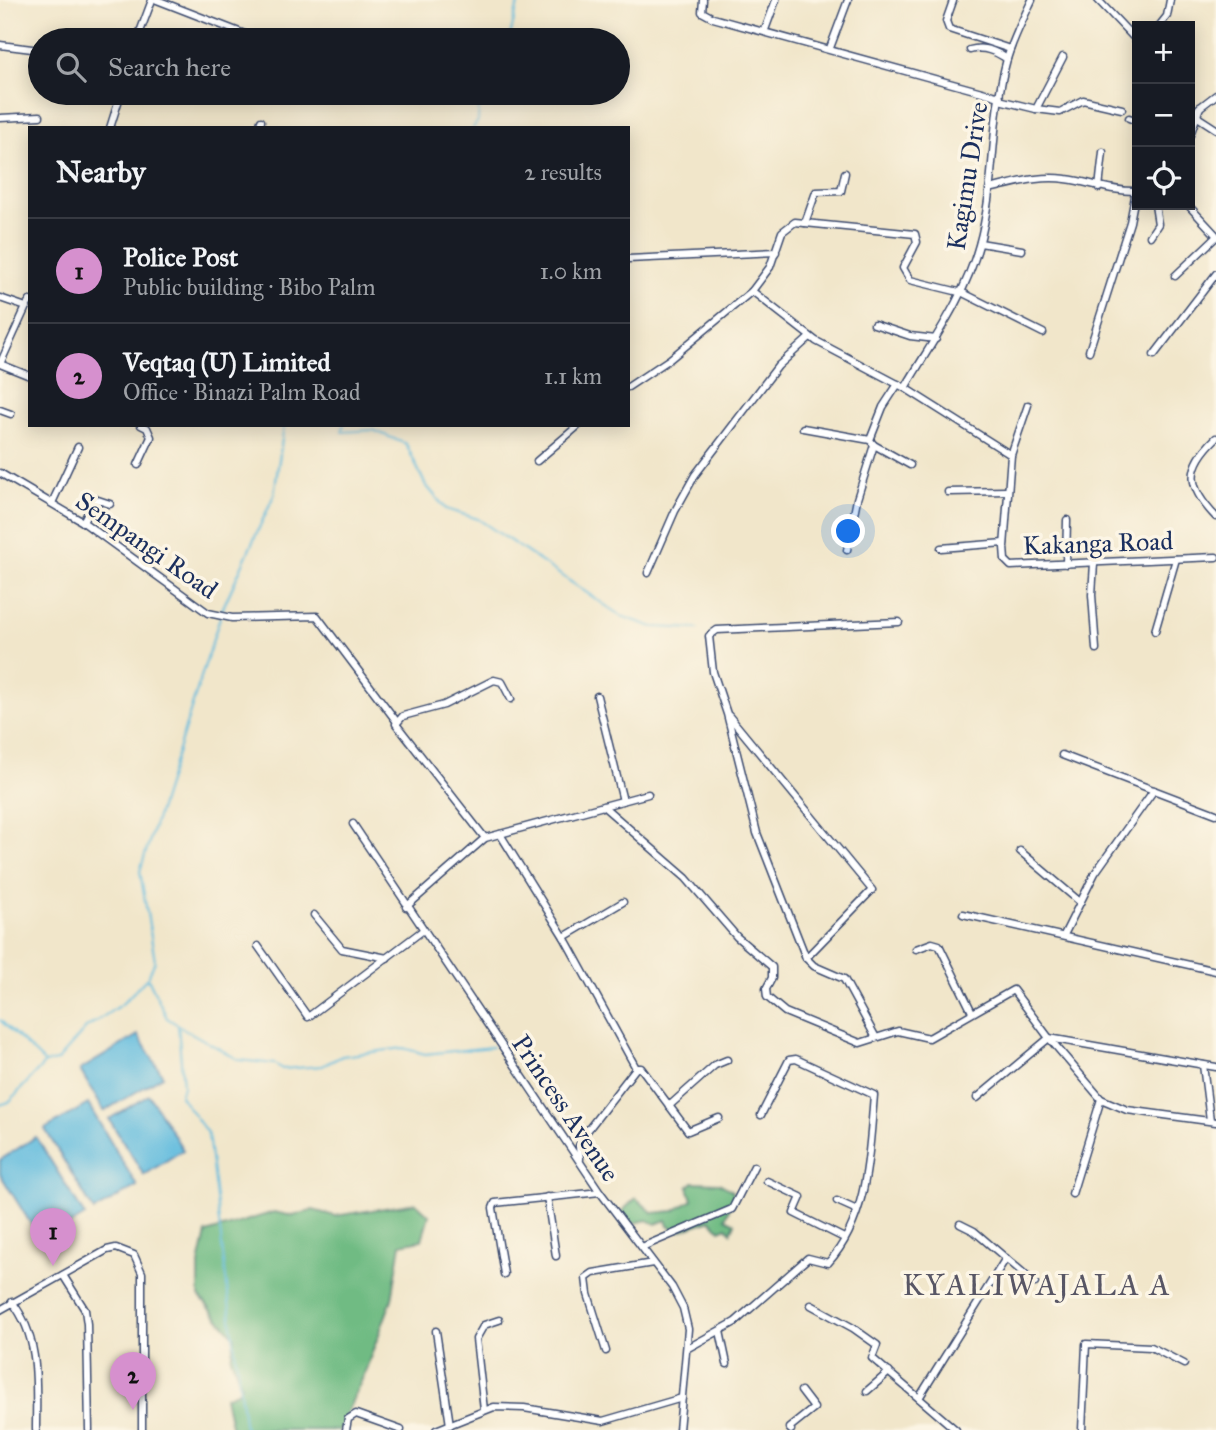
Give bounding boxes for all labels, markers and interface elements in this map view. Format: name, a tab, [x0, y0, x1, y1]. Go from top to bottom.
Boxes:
map controls	[1132, 21, 1195, 210]
button: +	[1132, 21, 1195, 84]
search box	[28, 28, 630, 105]
icon: search	[52, 48, 90, 86]
text: Search here	[108, 51, 231, 83]
button: −	[1132, 84, 1195, 147]
street label: Kagimu Drive	[939, 99, 995, 253]
button: locate	[1132, 147, 1195, 210]
text: Nearby	[56, 154, 146, 190]
text: 2 results	[524, 158, 602, 186]
text: Police Post	[123, 241, 238, 273]
text: 1	[74, 257, 84, 285]
text: 1.0 km	[540, 257, 602, 285]
text: Public building · Bibo Palm	[123, 273, 376, 301]
text: Veqtaq (U) Limited	[123, 346, 331, 378]
text: 2	[73, 362, 85, 390]
text: 1.1 km	[544, 362, 602, 390]
text: Office · Binazi Palm Road	[123, 378, 360, 406]
street label: Sempangi Road	[70, 484, 224, 606]
your location	[831, 514, 865, 548]
street label: Kakanga Road	[1022, 524, 1174, 562]
street label: Princess Avenue	[505, 1029, 627, 1188]
pin: 1	[30, 1208, 76, 1266]
district label: KYALIWAJALA A	[902, 1267, 1172, 1303]
pin: 2	[110, 1352, 156, 1410]

